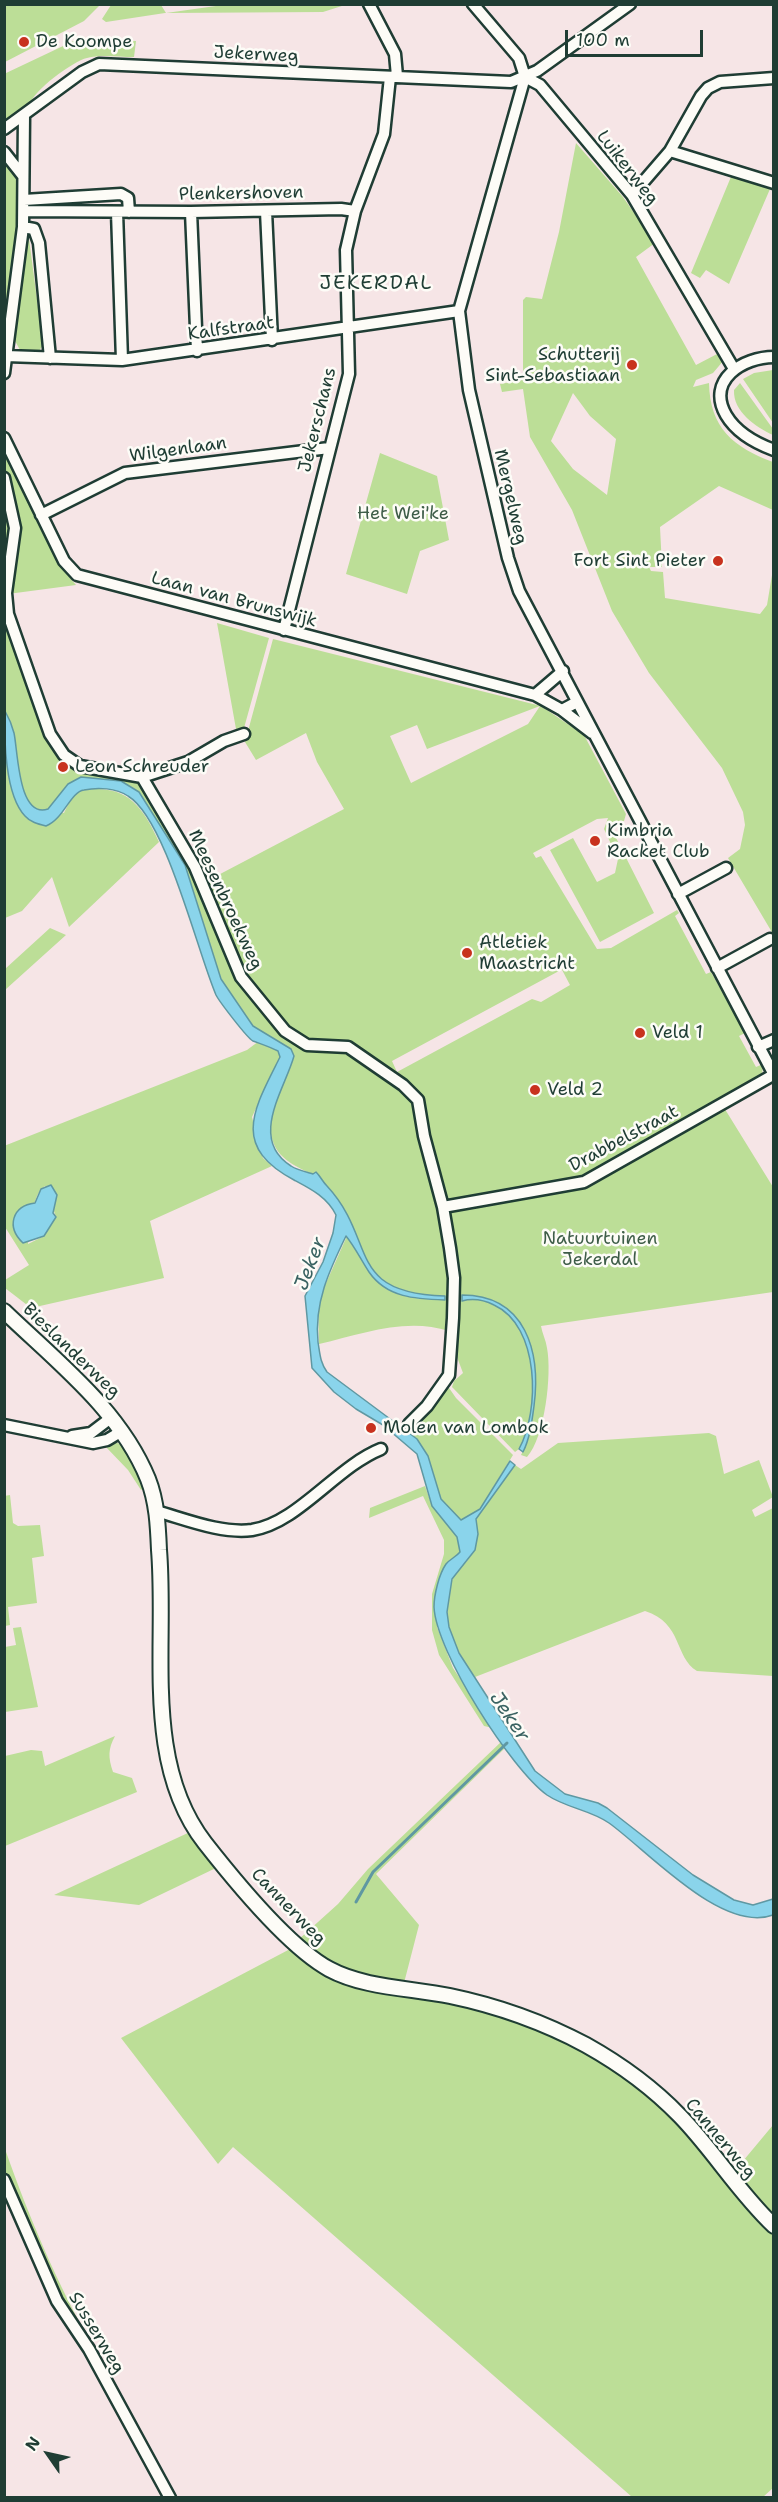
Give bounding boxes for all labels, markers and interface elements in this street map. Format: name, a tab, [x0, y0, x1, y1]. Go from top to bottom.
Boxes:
scale bar	[568, 18, 706, 56]
text: 100 m	[576, 28, 630, 52]
place label: De Koompe	[36, 31, 132, 53]
marker: De Koompe	[17, 35, 31, 49]
street label: Jekerweg	[213, 42, 299, 68]
street label: Luikerweg	[591, 126, 663, 210]
street label: Plenkershoven	[178, 182, 304, 206]
district label: JEKERDAL	[319, 272, 433, 296]
street label: Kalfstraat	[186, 312, 276, 346]
place label: Schutterij Sint-Sebastiaan	[485, 344, 620, 386]
marker: Schutterij Sint-Sebastiaan	[625, 358, 639, 372]
street label: Jekerschans	[295, 365, 341, 475]
street label: Wilgenlaan	[128, 432, 228, 468]
street label: Mergelweg	[489, 447, 531, 547]
park label: Het Wei'ke	[357, 503, 449, 525]
place label: Fort Sint Pieter	[573, 550, 706, 572]
marker: Fort Sint Pieter	[711, 554, 725, 568]
street label: Laan van Brunswijk	[149, 567, 319, 633]
place label: Leon Schreuder	[75, 756, 209, 778]
marker: Leon Schreuder	[56, 760, 70, 774]
place label: Kimbria Racket Club	[607, 820, 710, 862]
street label: Meesenbroekweg	[183, 826, 267, 974]
marker: Kimbria Racket Club	[588, 834, 602, 848]
place label: Atletiek Maastricht	[479, 932, 575, 974]
marker: Atletiek Maastricht	[460, 946, 474, 960]
place label: Veld 1	[652, 1022, 703, 1044]
marker: Veld 1	[633, 1026, 647, 1040]
place label: Veld 2	[547, 1079, 603, 1101]
marker: Veld 2	[528, 1083, 542, 1097]
street label: Drabbelstraat	[566, 1101, 682, 1177]
park label: Natuurtuinen Jekerdal	[542, 1228, 658, 1270]
water label: Jeker	[290, 1234, 332, 1294]
street label: Bieslanderweg	[18, 1299, 124, 1403]
place label: Molen van Lombok	[383, 1417, 549, 1439]
marker: Molen van Lombok	[364, 1421, 378, 1435]
water label: Jeker	[484, 1687, 534, 1747]
street label: Cannerweg	[246, 1864, 330, 1950]
street label: Cannerweg	[680, 2094, 760, 2184]
street label: Susserweg	[63, 2288, 129, 2378]
north arrow	[18, 2424, 78, 2484]
text: N	[20, 2433, 45, 2455]

